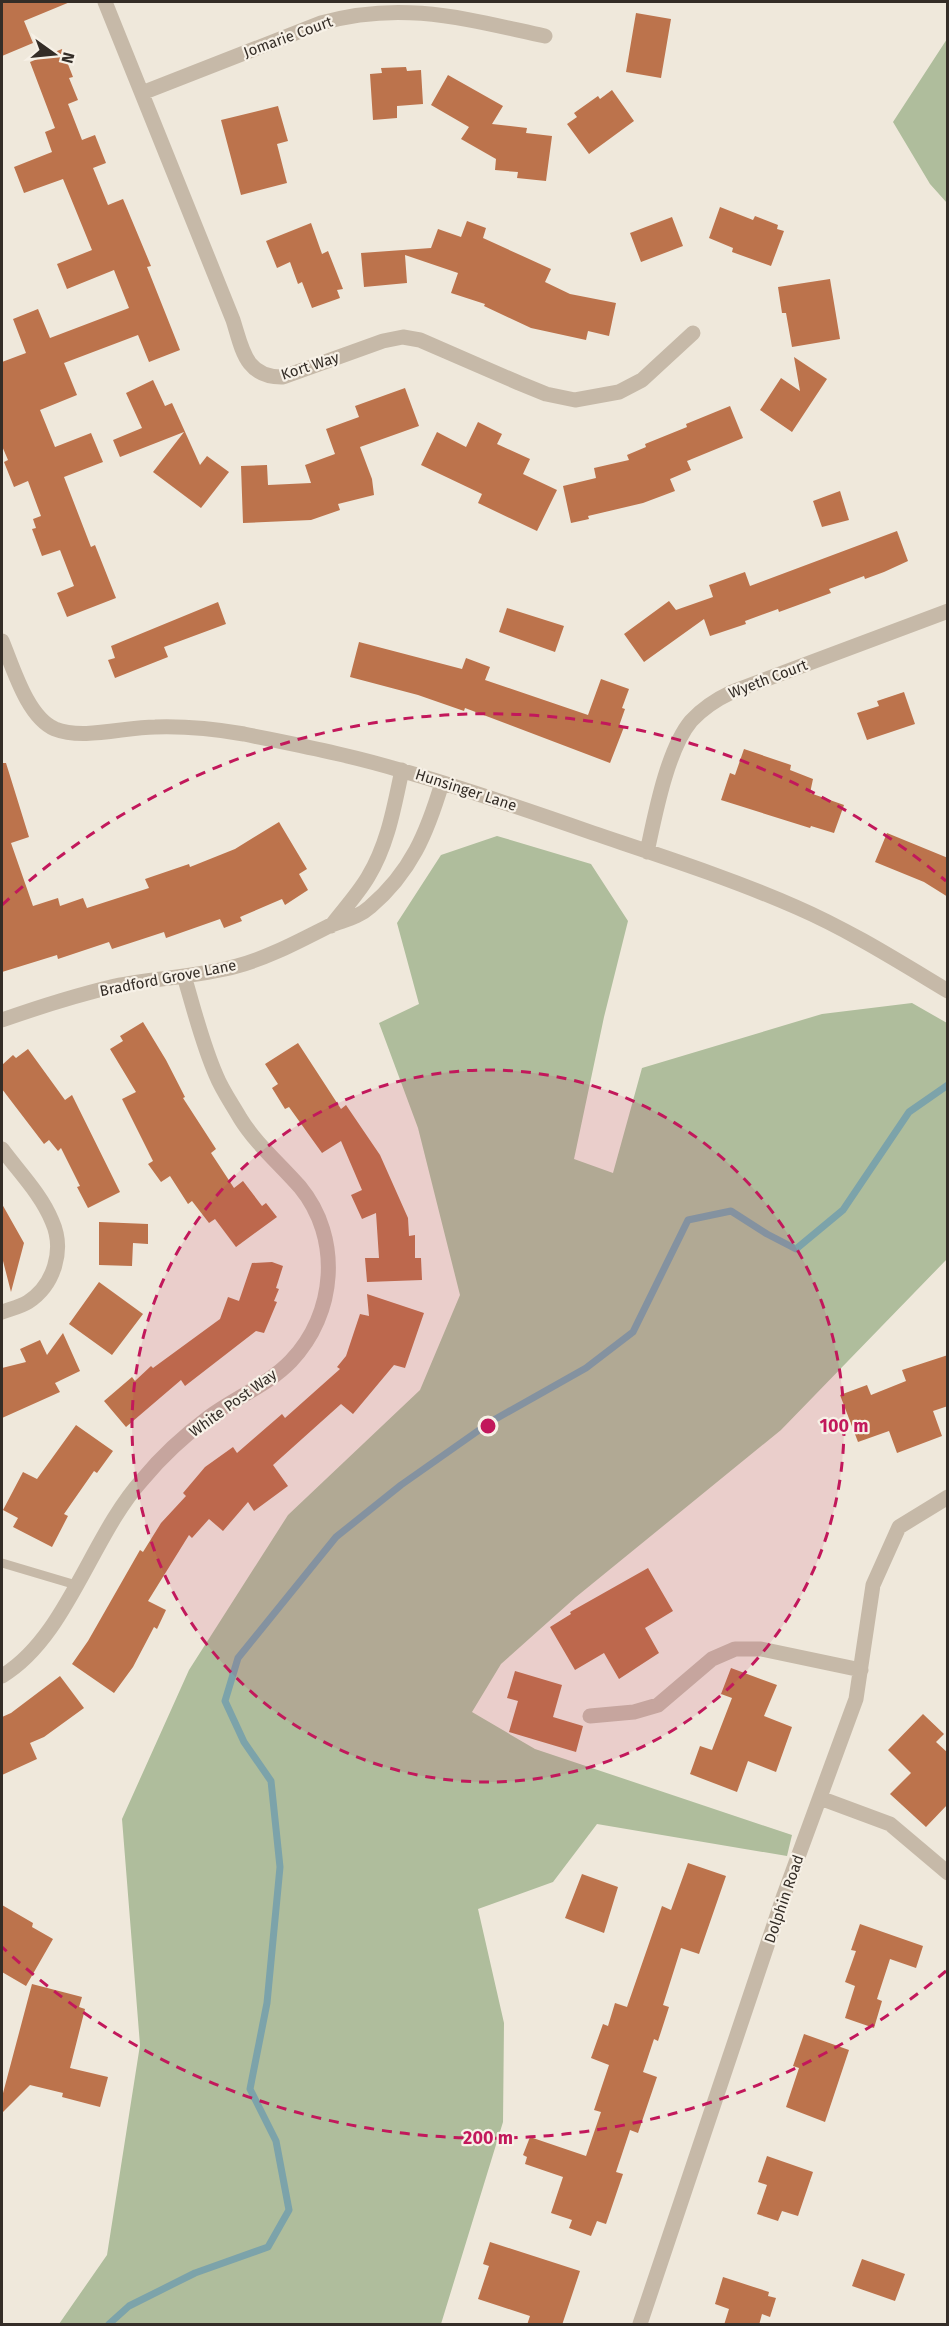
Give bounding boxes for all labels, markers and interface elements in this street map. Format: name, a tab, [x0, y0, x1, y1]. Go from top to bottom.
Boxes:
street label: Jomarie Court	[241, 12, 335, 61]
north arrow	[24, 24, 84, 84]
text: N	[57, 50, 79, 65]
street label: Kort Way	[279, 348, 342, 384]
street label: Wyeth Court	[726, 656, 810, 702]
street label: Hunsinger Lane	[413, 765, 519, 815]
street label: Bradford Grove Lane	[98, 956, 238, 1000]
street label: White Post Way	[186, 1365, 281, 1441]
text: 100 m	[820, 1415, 868, 1437]
centre of rings	[478, 1416, 498, 1436]
street label: Dolphin Road	[760, 1853, 808, 1945]
text: 200 m	[463, 2127, 513, 2149]

